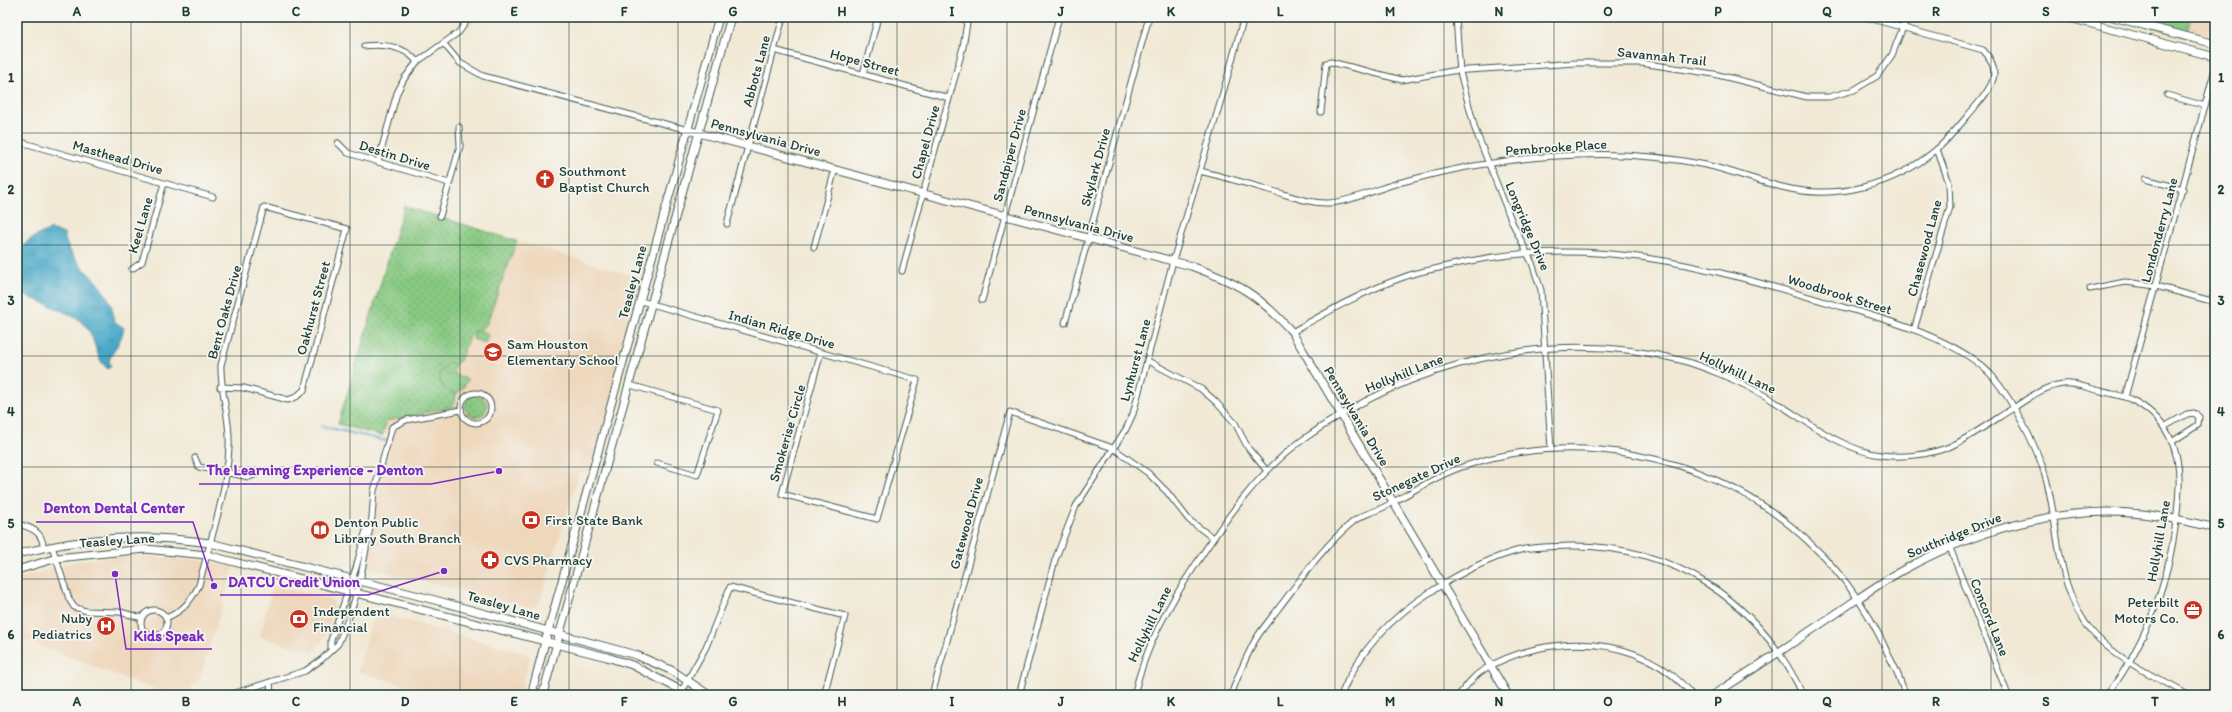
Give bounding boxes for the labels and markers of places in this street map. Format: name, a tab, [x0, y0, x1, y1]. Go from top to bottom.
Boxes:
place label: Southmont Baptist Church	[559, 163, 650, 196]
church icon: Southmont Baptist Church	[534, 168, 556, 190]
place label: Sam Houston Elementary School	[507, 336, 619, 369]
school or university icon: Sam Houston Elementary School	[482, 341, 504, 363]
callout: The Learning Experience - Denton	[199, 457, 431, 484]
callout: Denton Dental Center	[36, 495, 193, 522]
bank icon: First State Bank	[520, 509, 542, 531]
place label: First State Bank	[545, 512, 644, 529]
place label: Denton Public Library South Branch	[334, 514, 461, 547]
library icon: Denton Public Library South Branch	[309, 519, 331, 541]
pharmacy icon: CVS Pharmacy	[479, 549, 501, 571]
place label: CVS Pharmacy	[504, 552, 593, 569]
callout: DATCU Credit Union	[220, 568, 368, 595]
place label: Peterbilt Motors Co.	[2114, 594, 2179, 627]
office icon: Peterbilt Motors Co.	[2182, 599, 2204, 621]
place label: Independent Financial	[313, 603, 390, 636]
bank icon: Independent Financial	[288, 608, 310, 630]
place label: Nuby Pediatrics	[32, 610, 92, 643]
hospital icon: Nuby Pediatrics	[95, 615, 117, 637]
callout: Kids Speak	[126, 622, 212, 649]

